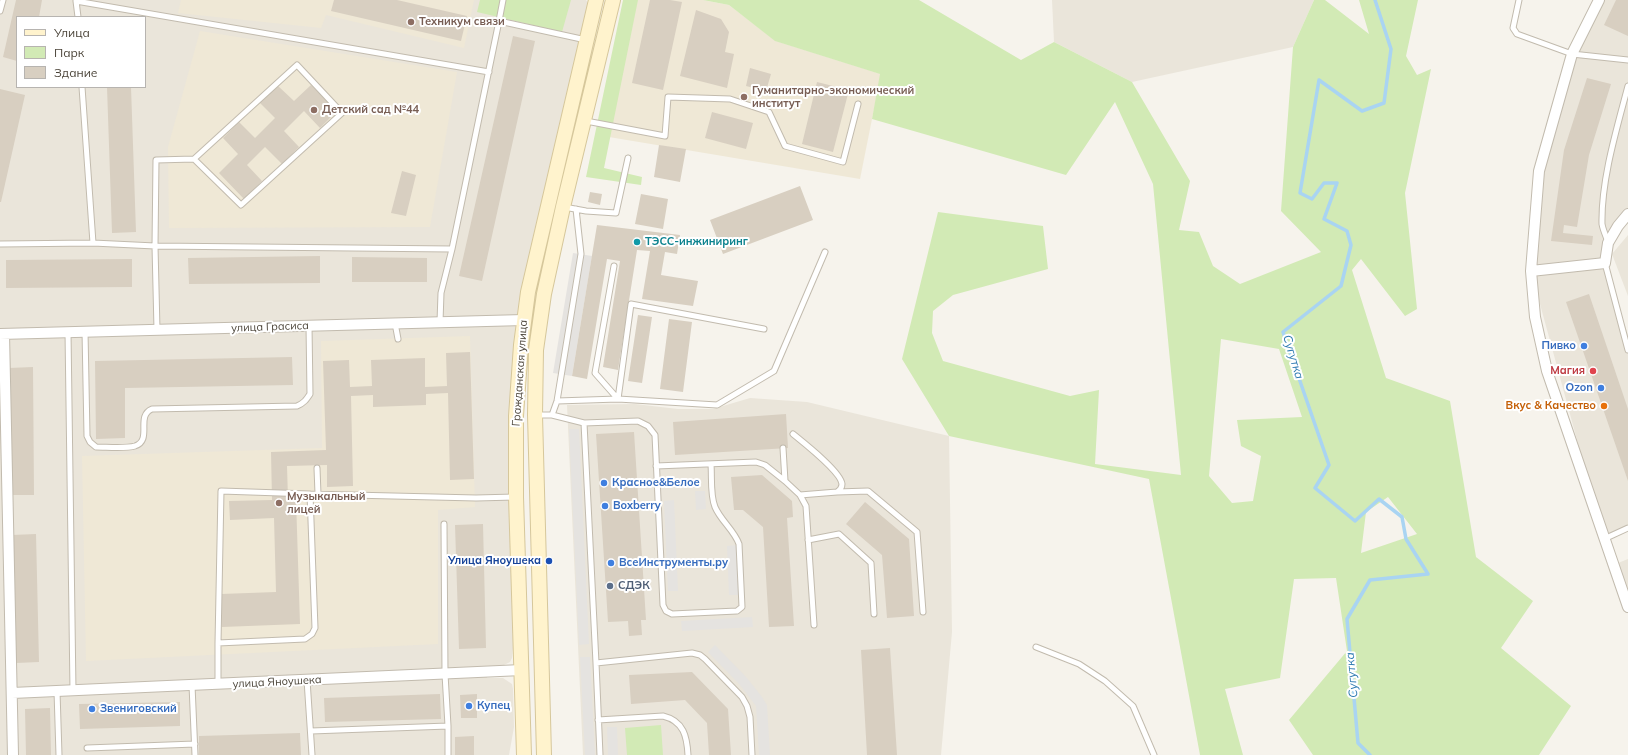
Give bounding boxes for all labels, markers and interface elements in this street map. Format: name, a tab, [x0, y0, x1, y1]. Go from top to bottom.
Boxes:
place label: Техникум связи	[419, 15, 505, 29]
legend	[16, 16, 146, 88]
marker: Техникум связи	[406, 17, 416, 27]
text: Улица	[54, 25, 90, 40]
text: Парк	[54, 45, 84, 60]
text: Здание	[54, 65, 97, 80]
place label: Гуманитарно-экономический институт	[752, 84, 914, 110]
marker: Гуманитарно-экономический институт	[739, 92, 749, 102]
place label: Детский сад №44	[322, 103, 419, 117]
marker: Детский сад №44	[309, 105, 319, 115]
place label: ТЭСС-инжиниринг	[645, 235, 748, 249]
marker: ТЭСС-инжиниринг	[632, 237, 642, 247]
street label: улица Грасиса	[231, 319, 309, 335]
street label: Гражданская улица	[510, 319, 530, 427]
water label: Сугутка	[1279, 333, 1307, 381]
place label: Пивко	[1541, 339, 1576, 353]
marker: Пивко	[1579, 341, 1589, 351]
place label: Магия	[1550, 364, 1585, 378]
marker: Магия	[1588, 366, 1598, 376]
place label: Ozon	[1566, 381, 1593, 395]
marker: Ozon	[1596, 383, 1606, 393]
place label: Вкус & Качество	[1506, 399, 1596, 413]
marker: Вкус & Качество	[1599, 401, 1609, 411]
place label: Красное&Белое	[612, 476, 700, 490]
marker: Красное&Белое	[599, 478, 609, 488]
place label: Музыкальный лицей	[287, 490, 366, 516]
marker: Музыкальный лицей	[274, 498, 284, 508]
place label: Boxberry	[613, 499, 661, 513]
marker: Boxberry	[600, 501, 610, 511]
place label: Улица Яноушека	[448, 554, 541, 568]
marker: Улица Яноушека	[544, 556, 554, 566]
place label: ВсеИнструменты.ру	[619, 556, 728, 570]
marker: ВсеИнструменты.ру	[606, 558, 616, 568]
place label: СДЭК	[618, 579, 650, 593]
marker: СДЭК	[605, 581, 615, 591]
water label: Сугутка	[1343, 652, 1361, 698]
street label: улица Яноушека	[232, 673, 322, 691]
place label: Купец	[477, 699, 510, 713]
marker: Купец	[464, 701, 474, 711]
place label: Звениговский	[100, 702, 177, 716]
marker: Звениговский	[87, 704, 97, 714]

